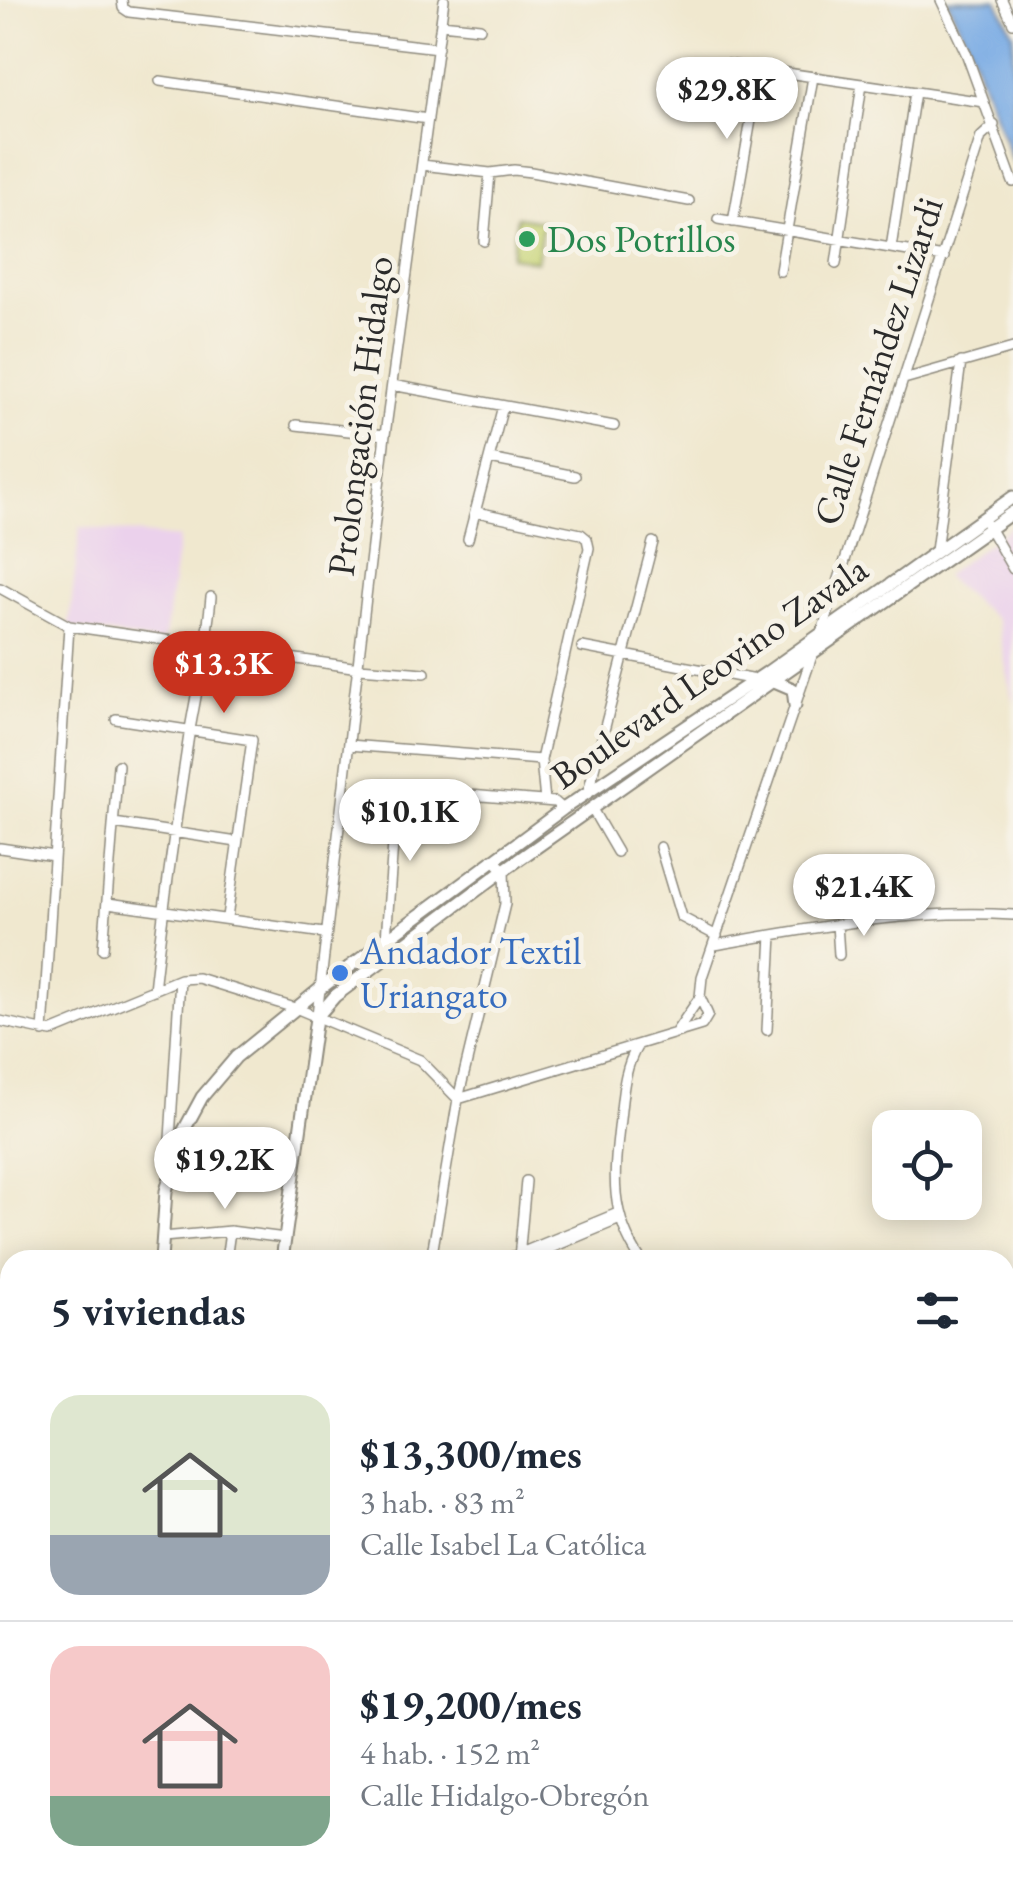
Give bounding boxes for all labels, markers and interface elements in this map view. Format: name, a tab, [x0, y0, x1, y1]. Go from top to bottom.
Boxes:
pin: $29.8K	[646, 57, 808, 142]
text: $29.8K	[678, 68, 776, 110]
street label: Calle Fernández Lizardi	[801, 191, 954, 531]
place label: Dos Potrillos	[547, 214, 735, 263]
marker: Dos Potrillos	[516, 228, 538, 250]
street label: Prolongación Hidalgo	[316, 253, 403, 579]
street label: Boulevard Leovino Zavala	[541, 543, 877, 799]
pin: $13.3K	[143, 631, 305, 716]
text: $13.3K	[175, 642, 273, 684]
pin: $10.1K	[329, 779, 491, 864]
text: $10.1K	[361, 790, 459, 832]
pin: $21.4K	[783, 854, 945, 939]
text: $21.4K	[815, 865, 913, 907]
place label: Andador Textil Uriangato	[359, 926, 582, 1019]
marker: Andador Textil Uriangato	[329, 962, 351, 984]
map controls	[872, 1110, 982, 1220]
button: locate	[872, 1110, 982, 1220]
pin: $19.2K	[144, 1127, 306, 1212]
text: $19.2K	[176, 1138, 274, 1180]
text: 5 viviendas	[50, 1283, 246, 1338]
icon: filters	[910, 1283, 965, 1338]
text: $13,300/mes	[360, 1426, 582, 1481]
icon: home	[130, 1435, 250, 1555]
text: 3 hab. · 83 m²	[360, 1481, 525, 1523]
text: Calle Isabel La Católica	[360, 1523, 646, 1565]
text: $19,200/mes	[360, 1677, 582, 1732]
icon: home	[130, 1686, 250, 1806]
text: 4 hab. · 152 m²	[360, 1732, 540, 1774]
text: Calle Hidalgo-Obregón	[360, 1774, 649, 1816]

